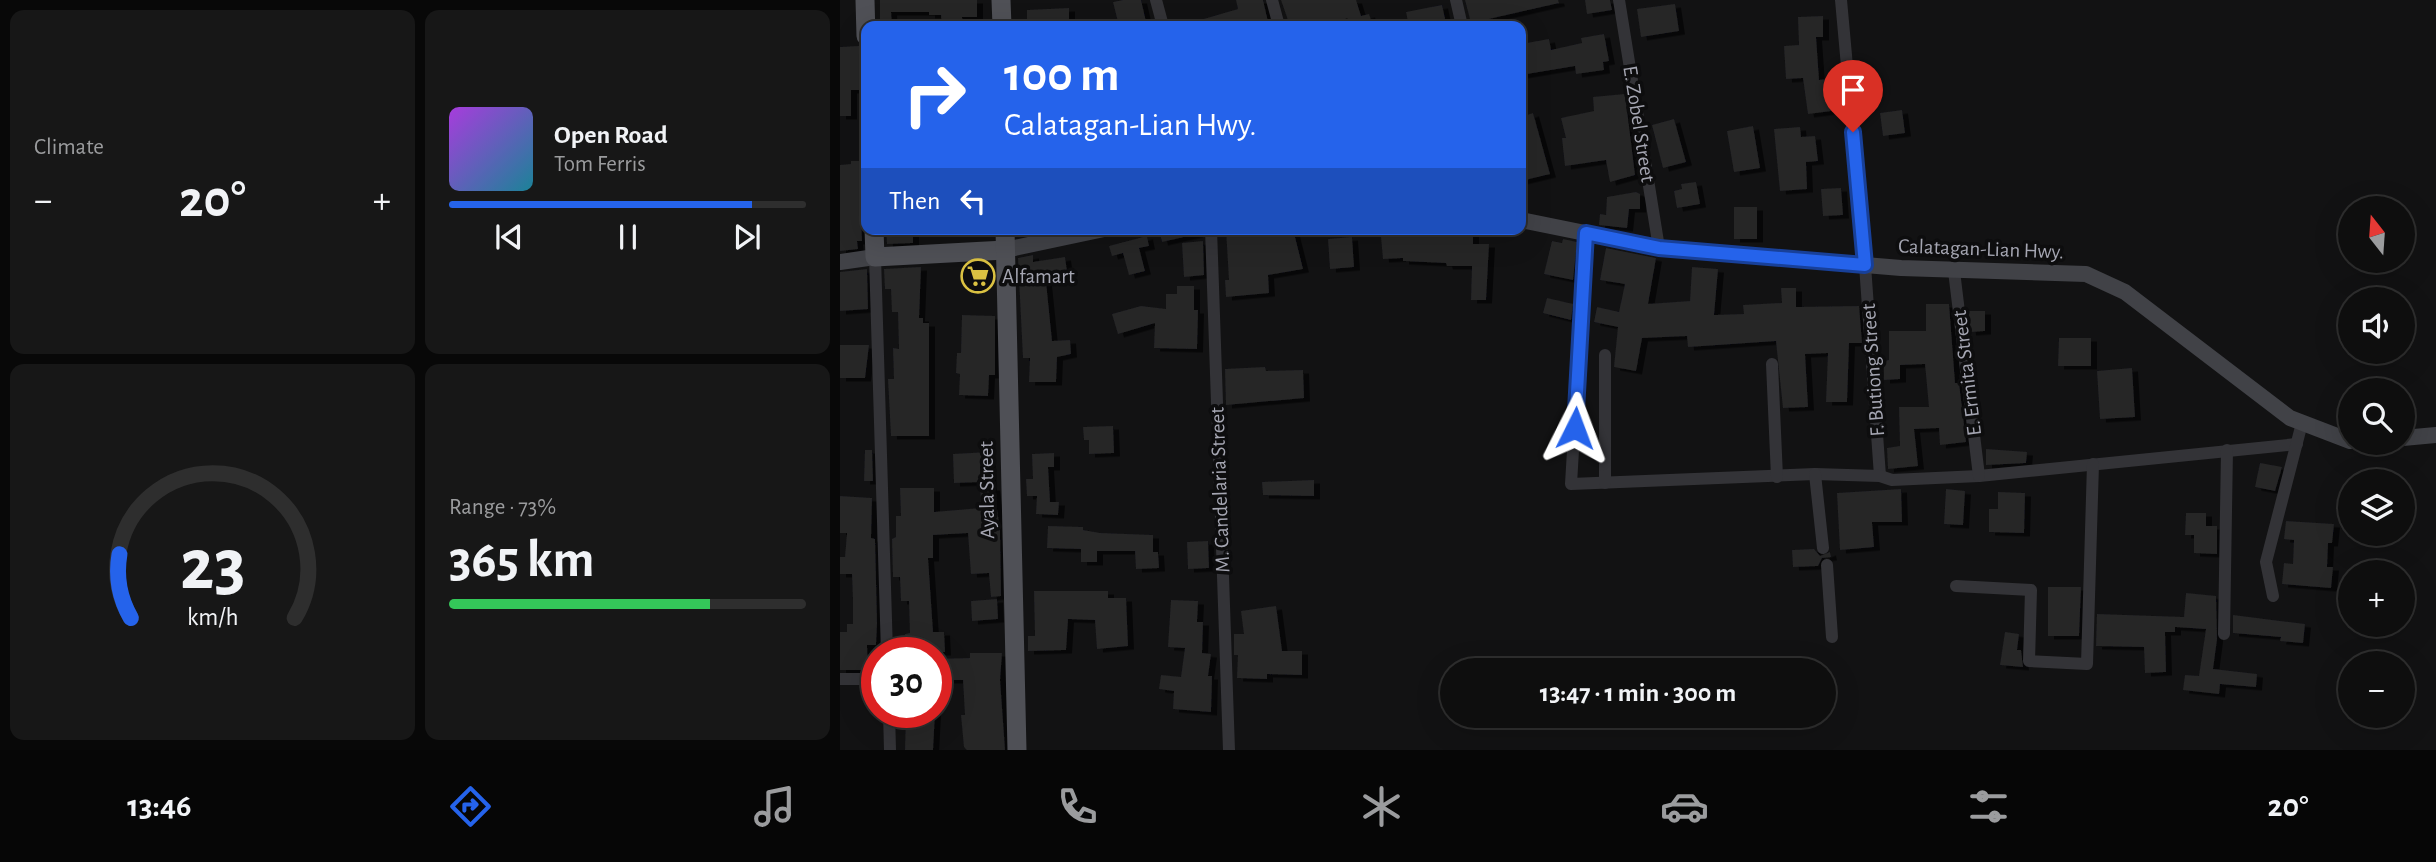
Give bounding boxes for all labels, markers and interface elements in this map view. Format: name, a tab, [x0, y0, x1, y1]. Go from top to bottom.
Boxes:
icon: right	[889, 49, 980, 140]
text: 100 m	[1004, 51, 1120, 100]
pin	[1823, 60, 1883, 132]
street label: E. Zobel Street	[1619, 64, 1659, 184]
icon: arrive	[1834, 71, 1872, 109]
text: Calatagan-Lian Hwy.	[1004, 109, 1257, 141]
text: Open Road	[554, 122, 668, 148]
text: Climate	[34, 136, 104, 159]
text: Tom Ferris	[554, 153, 646, 176]
text: 20°	[179, 174, 246, 226]
text: −	[34, 182, 52, 220]
text: +	[373, 182, 391, 220]
icon: left	[954, 182, 992, 220]
text: Then	[889, 188, 940, 214]
north arrow	[2338, 196, 2415, 273]
map controls	[2338, 196, 2415, 728]
icon: previous	[490, 218, 528, 256]
icon: pause	[609, 218, 647, 256]
icon: next	[728, 218, 766, 256]
street label: Calatagan-Lian Hwy.	[1898, 236, 2064, 262]
supermarket icon: Alfamart	[959, 257, 997, 295]
place label: Alfamart	[1002, 266, 1075, 287]
button: sound	[2338, 287, 2415, 364]
street label: F. Butiong Street	[1858, 303, 1888, 437]
street label: E. Ermita Street	[1949, 309, 1985, 437]
button: search	[2338, 378, 2415, 455]
position arrow	[1538, 391, 1612, 465]
street label: M. Candelaria Street	[1207, 406, 1233, 573]
street label: Ayala Street	[976, 441, 998, 539]
button: layers	[2338, 469, 2415, 546]
text: Range · 73%	[449, 496, 556, 519]
text: 23	[180, 530, 245, 603]
text: 365 km	[449, 534, 595, 586]
button: +	[2338, 560, 2415, 637]
text: km/h	[187, 605, 238, 630]
speed limit sign: 30	[861, 637, 952, 728]
button: −	[2338, 651, 2415, 728]
text: 13:47 · 1 min · 300 m	[1540, 680, 1736, 706]
icon: directions	[446, 782, 495, 831]
icon: music	[750, 782, 799, 831]
icon: phone	[1053, 782, 1102, 831]
icon: climate	[1357, 782, 1406, 831]
icon: car	[1660, 782, 1709, 831]
icon: filters	[1964, 782, 2013, 831]
text: 13:46	[127, 790, 191, 822]
text: 20°	[2268, 790, 2309, 822]

